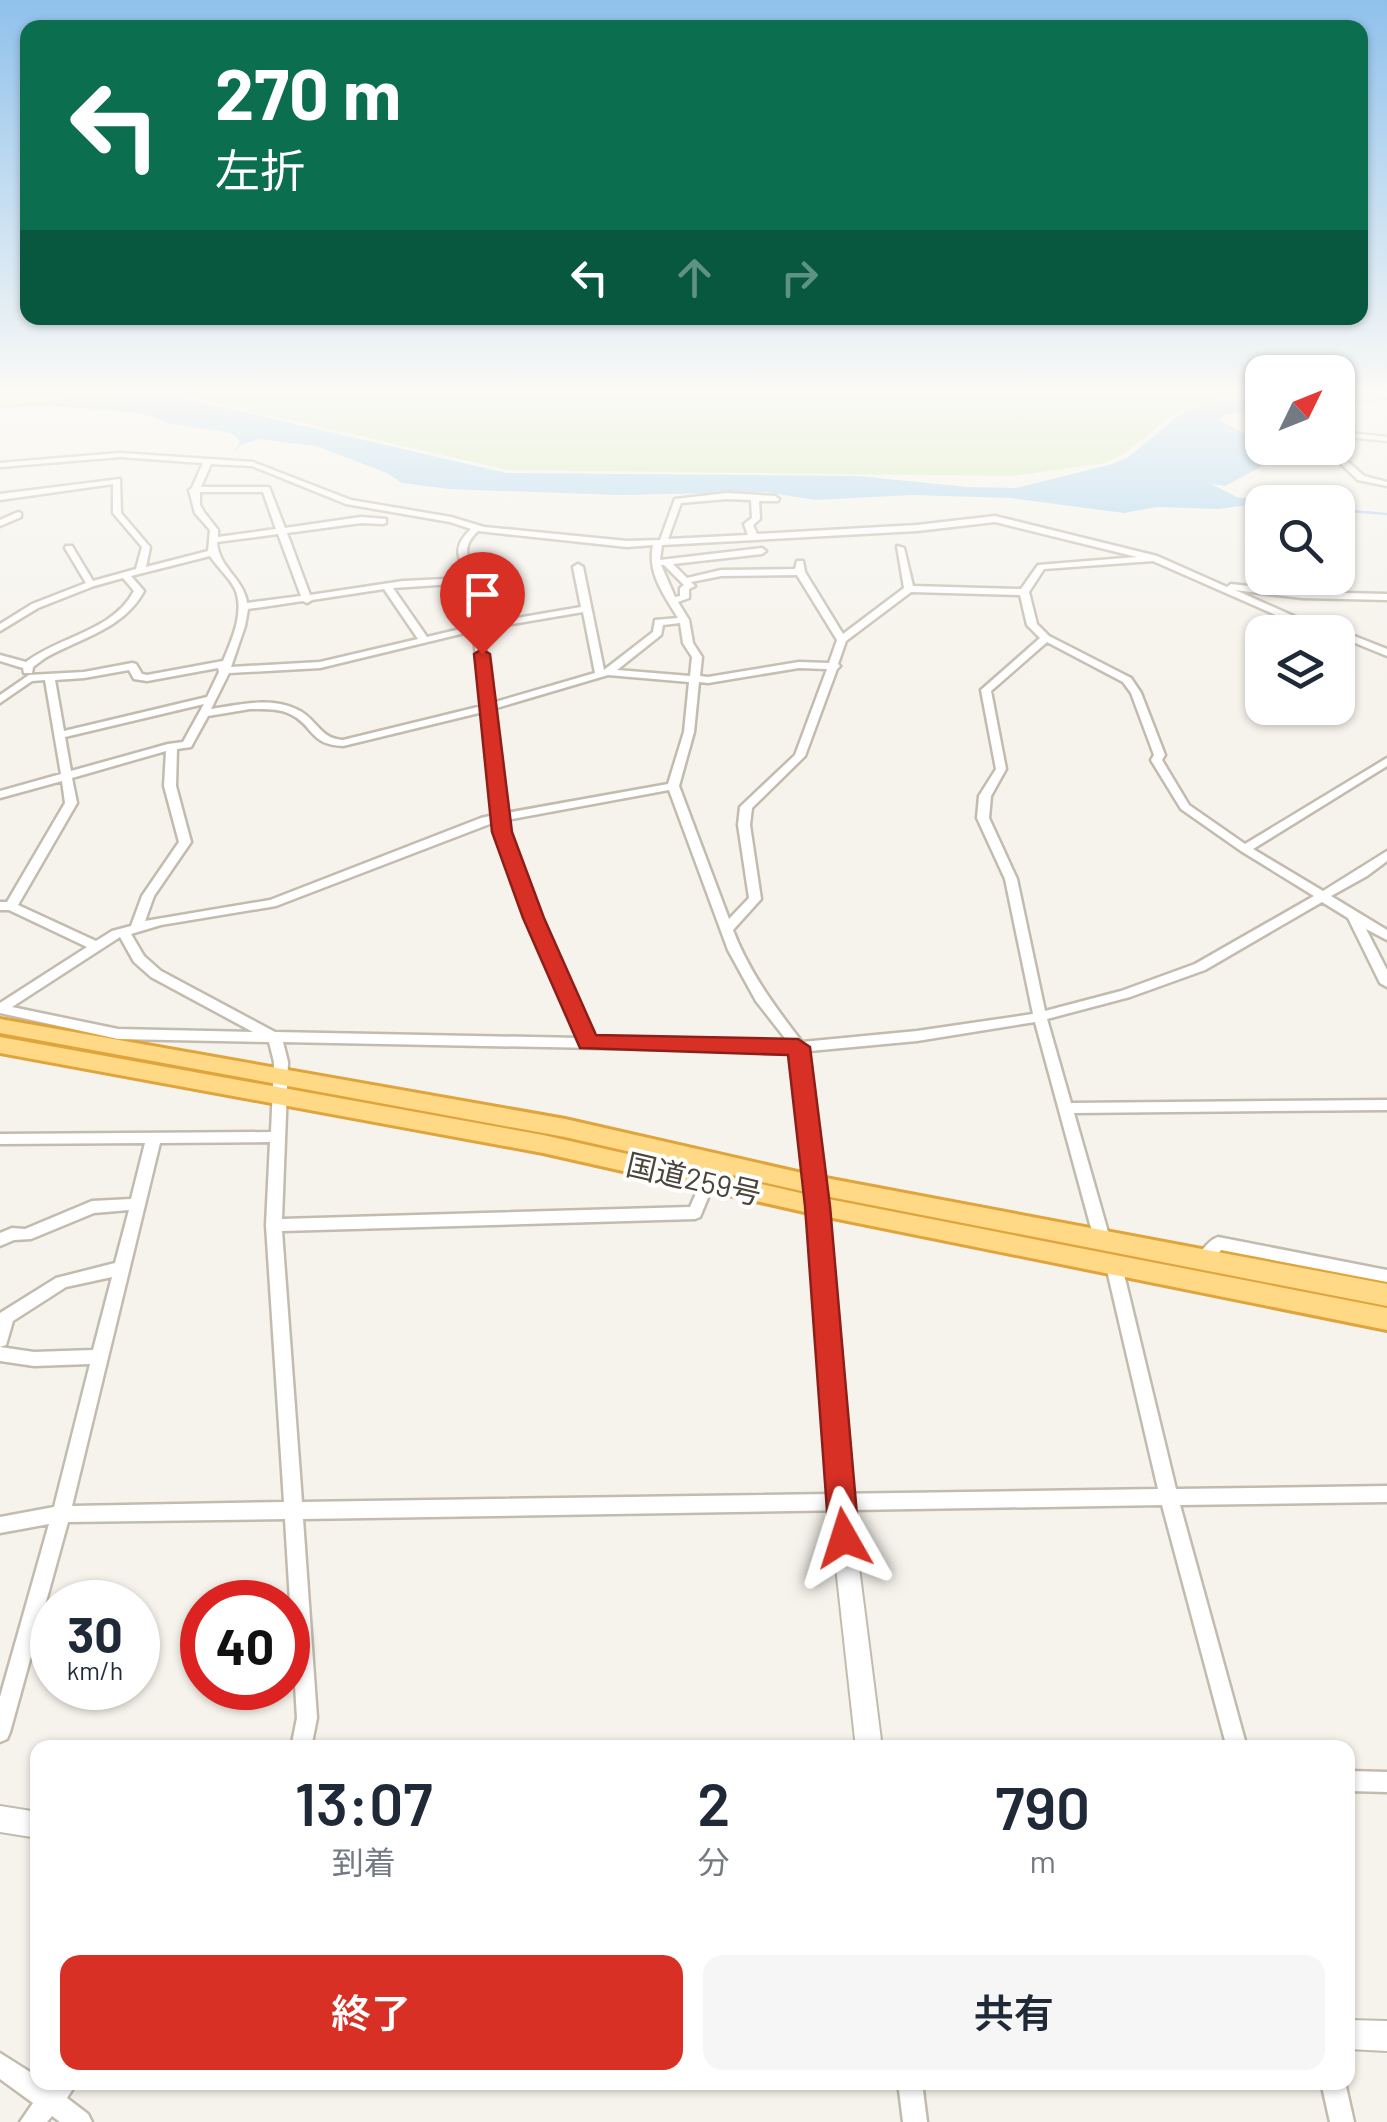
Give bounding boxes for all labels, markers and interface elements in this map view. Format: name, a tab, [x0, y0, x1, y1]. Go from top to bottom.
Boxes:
text: 270 m	[215, 50, 401, 134]
icon: left	[50, 60, 180, 190]
text: 左折	[215, 142, 305, 196]
icon: left	[562, 250, 617, 305]
icon: ahead	[667, 250, 722, 305]
icon: right	[772, 250, 827, 305]
north arrow	[1245, 355, 1355, 465]
map controls	[1245, 355, 1355, 725]
button: search	[1245, 485, 1355, 595]
pin	[440, 552, 525, 655]
icon: arrive	[455, 567, 510, 622]
button: layers	[1245, 615, 1355, 725]
street label: 国道259号	[623, 1145, 765, 1211]
position arrow	[792, 1486, 896, 1590]
speed limit sign: 40	[180, 1580, 310, 1710]
text: 30	[67, 1603, 123, 1663]
text: km/h	[67, 1655, 123, 1685]
text: 13:07	[295, 1766, 433, 1838]
text: 2	[697, 1766, 730, 1838]
text: 790	[995, 1770, 1090, 1842]
text: m	[1029, 1841, 1056, 1879]
text: 到着	[332, 1842, 396, 1880]
text: 分	[698, 1842, 730, 1880]
button: 終了	[60, 1955, 683, 2070]
button: 共有	[703, 1955, 1325, 2070]

